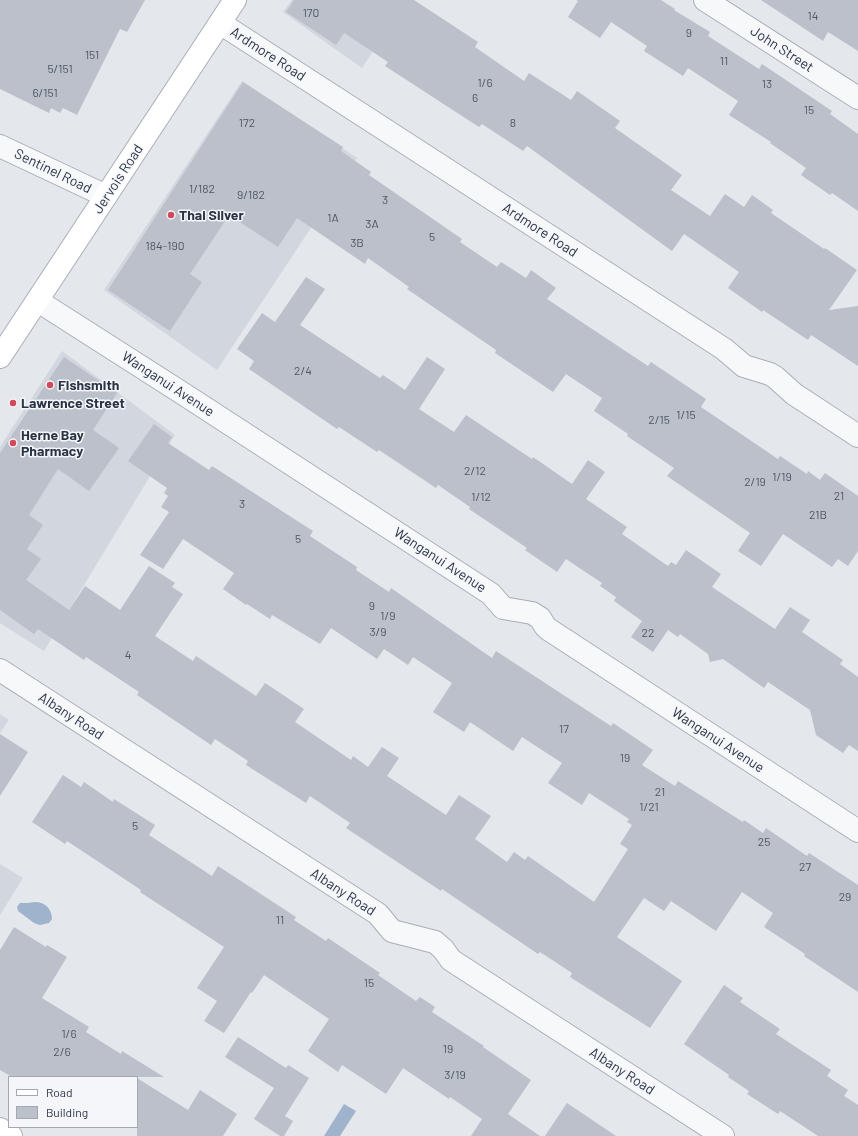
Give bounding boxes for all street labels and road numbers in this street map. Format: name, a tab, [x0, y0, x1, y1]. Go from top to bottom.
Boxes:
street label: John Street	[747, 22, 817, 76]
street label: Ardmore Road	[227, 23, 309, 85]
street label: Jervois Road	[89, 141, 147, 217]
street label: Sentinel Road	[12, 145, 94, 197]
street label: Ardmore Road	[499, 199, 581, 261]
street label: Wanganui Avenue	[119, 348, 217, 420]
street label: Wanganui Avenue	[391, 524, 489, 596]
street label: Albany Road	[35, 689, 107, 743]
street label: Wanganui Avenue	[669, 704, 767, 776]
street label: Albany Road	[307, 865, 379, 919]
street label: Albany Road	[586, 1044, 658, 1098]

